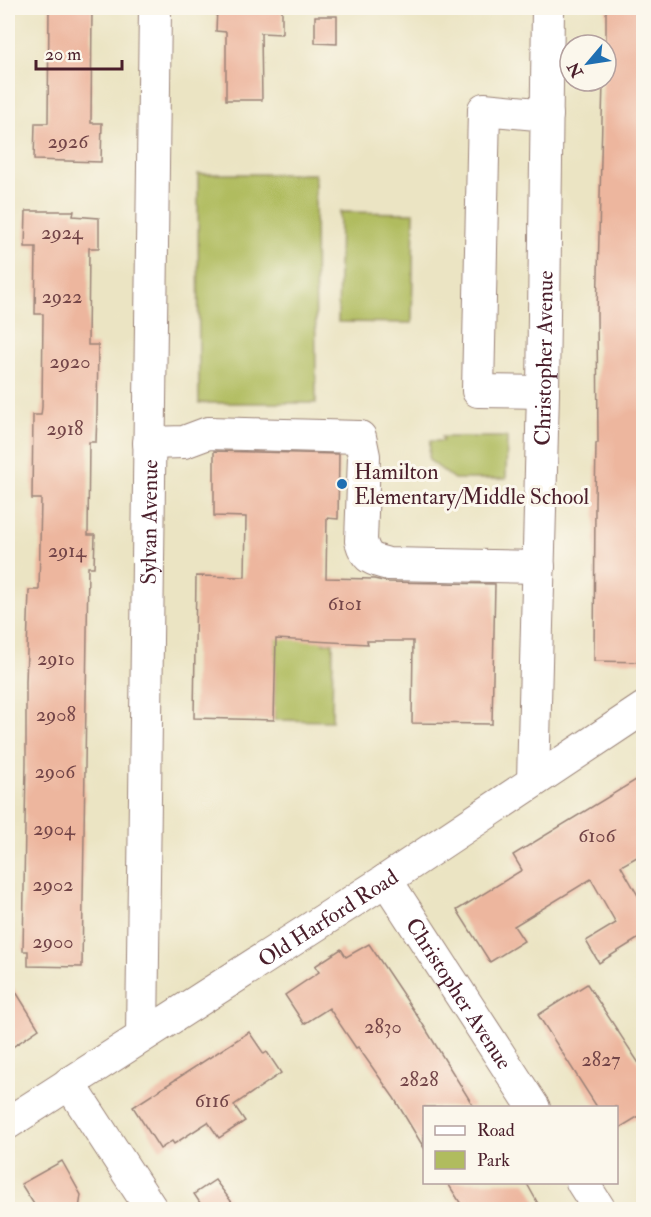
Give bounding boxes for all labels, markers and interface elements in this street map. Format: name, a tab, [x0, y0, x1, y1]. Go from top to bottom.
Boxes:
scale bar	[36, 33, 122, 71]
north arrow	[558, 33, 618, 93]
text: 20 m	[45, 43, 81, 66]
text: N	[563, 58, 588, 82]
house number: 2926	[48, 129, 89, 154]
house number: 2924	[41, 220, 84, 245]
street label: Christopher Avenue	[529, 270, 560, 446]
house number: 2922	[42, 284, 82, 309]
house number: 2920	[50, 349, 90, 374]
house number: 2918	[47, 416, 83, 441]
place label: Hamilton Elementary/Middle School	[354, 458, 590, 511]
street label: Sylvan Avenue	[135, 459, 164, 585]
marker: Hamilton Elementary/Middle School	[335, 477, 349, 491]
house number: 2914	[48, 538, 87, 563]
house number: 6101	[328, 591, 362, 616]
house number: 2910	[37, 646, 75, 671]
house number: 2908	[36, 702, 76, 727]
house number: 2906	[35, 759, 76, 784]
house number: 2904	[33, 816, 76, 841]
house number: 6106	[578, 823, 617, 848]
street label: Old Harford Road	[253, 863, 404, 974]
house number: 2902	[33, 872, 73, 897]
street label: Christopher Avenue	[399, 913, 518, 1075]
house number: 2900	[33, 929, 73, 954]
house number: 2830	[364, 1014, 402, 1039]
house number: 2827	[582, 1047, 620, 1072]
house number: 2828	[399, 1067, 439, 1092]
house number: 6116	[195, 1088, 230, 1113]
legend	[423, 1106, 618, 1184]
text: Road	[477, 1119, 515, 1142]
text: Park	[477, 1149, 510, 1172]

